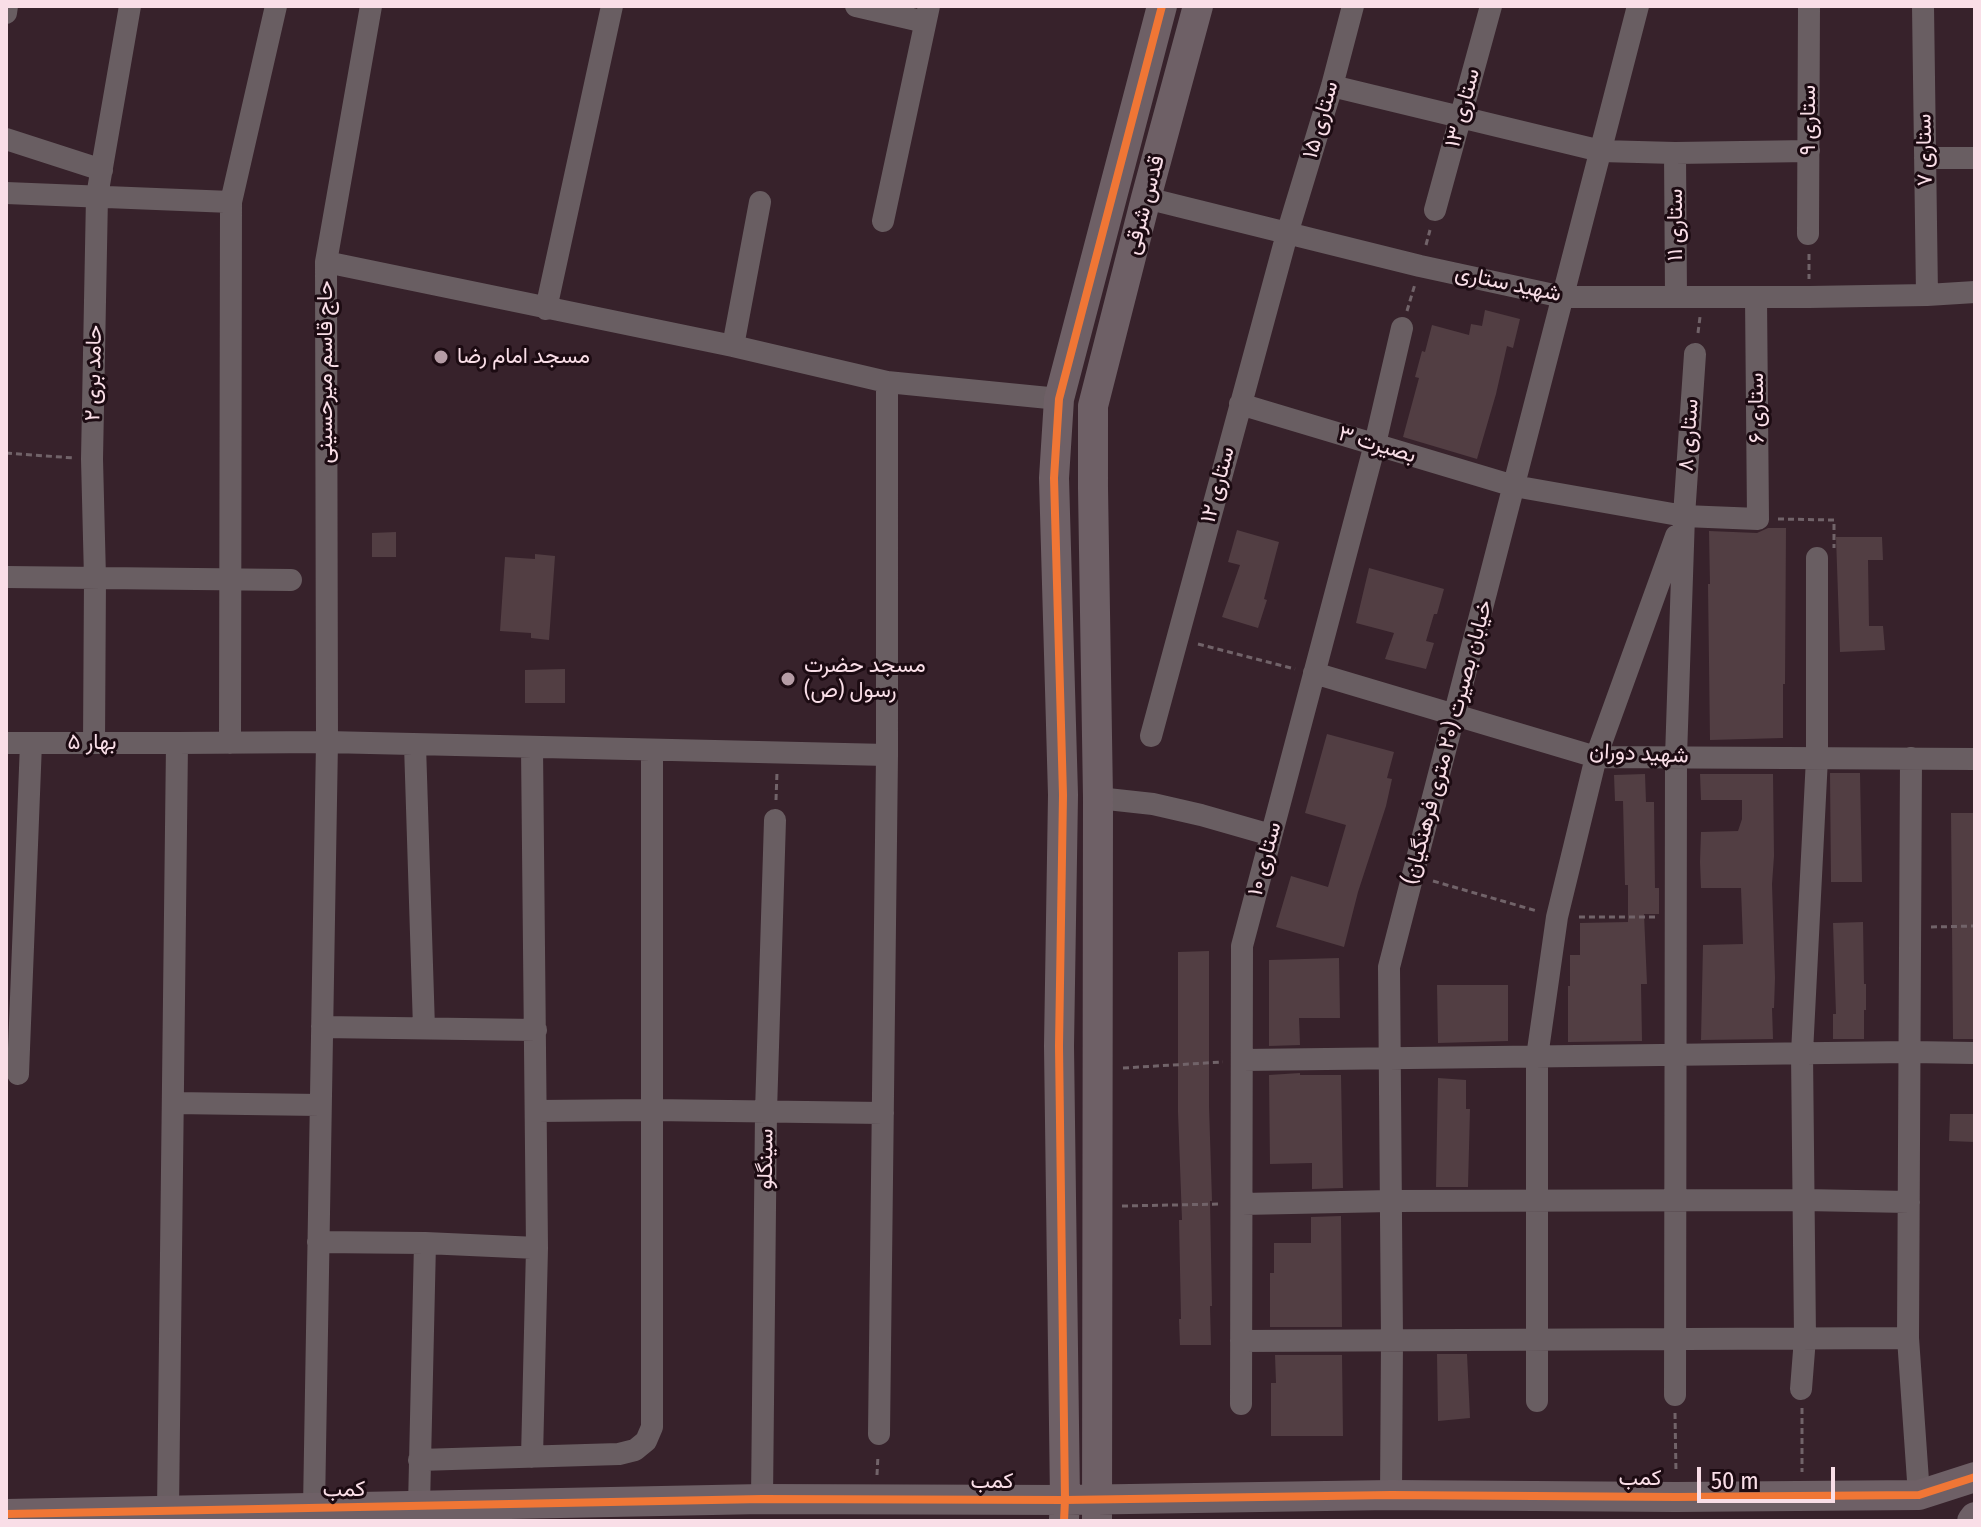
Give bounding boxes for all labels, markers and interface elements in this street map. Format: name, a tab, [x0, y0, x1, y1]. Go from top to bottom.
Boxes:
street label: ستاری ۱۳	[1440, 66, 1486, 150]
street label: ستاری ۱۵	[1297, 78, 1345, 162]
street label: ستاری ۹	[1796, 85, 1822, 155]
street label: ستاری ۷	[1911, 113, 1939, 187]
street label: قدس شرقی	[1119, 153, 1171, 257]
street label: ستاری ۱۱	[1663, 189, 1689, 261]
street label: شهید ستاری	[1453, 260, 1563, 308]
street label: حاج قاسم میرحسینی	[313, 281, 339, 463]
street label: حامد بری ۲	[80, 325, 108, 421]
place label: مسجد امام رضا	[457, 344, 590, 370]
marker: مسجد امام رضا	[432, 348, 450, 366]
street label: ستاری ۶	[1744, 373, 1770, 443]
street label: ستاری ۸	[1673, 398, 1705, 472]
street label: بصیرت ۳	[1335, 421, 1419, 469]
street label: ستاری ۱۲	[1195, 444, 1241, 526]
street label: خیابان بصیرت (۲۰ متری فرهنگیان)	[1397, 597, 1499, 887]
place label: مسجد حضرت رسول (ص)	[804, 653, 926, 704]
marker: مسجد حضرت رسول (ص)	[779, 670, 797, 688]
street label: بهار ۵	[68, 730, 116, 756]
street label: شهید دوران	[1589, 738, 1689, 770]
street label: ستاری ۱۰	[1242, 819, 1288, 899]
street label: سینگلو	[752, 1128, 780, 1190]
scale bar	[1701, 1451, 1839, 1501]
street label: کمب	[1619, 1466, 1661, 1492]
text: 50 m	[1711, 1467, 1759, 1495]
street label: کمب	[971, 1469, 1013, 1495]
street label: کمب	[322, 1476, 366, 1504]

